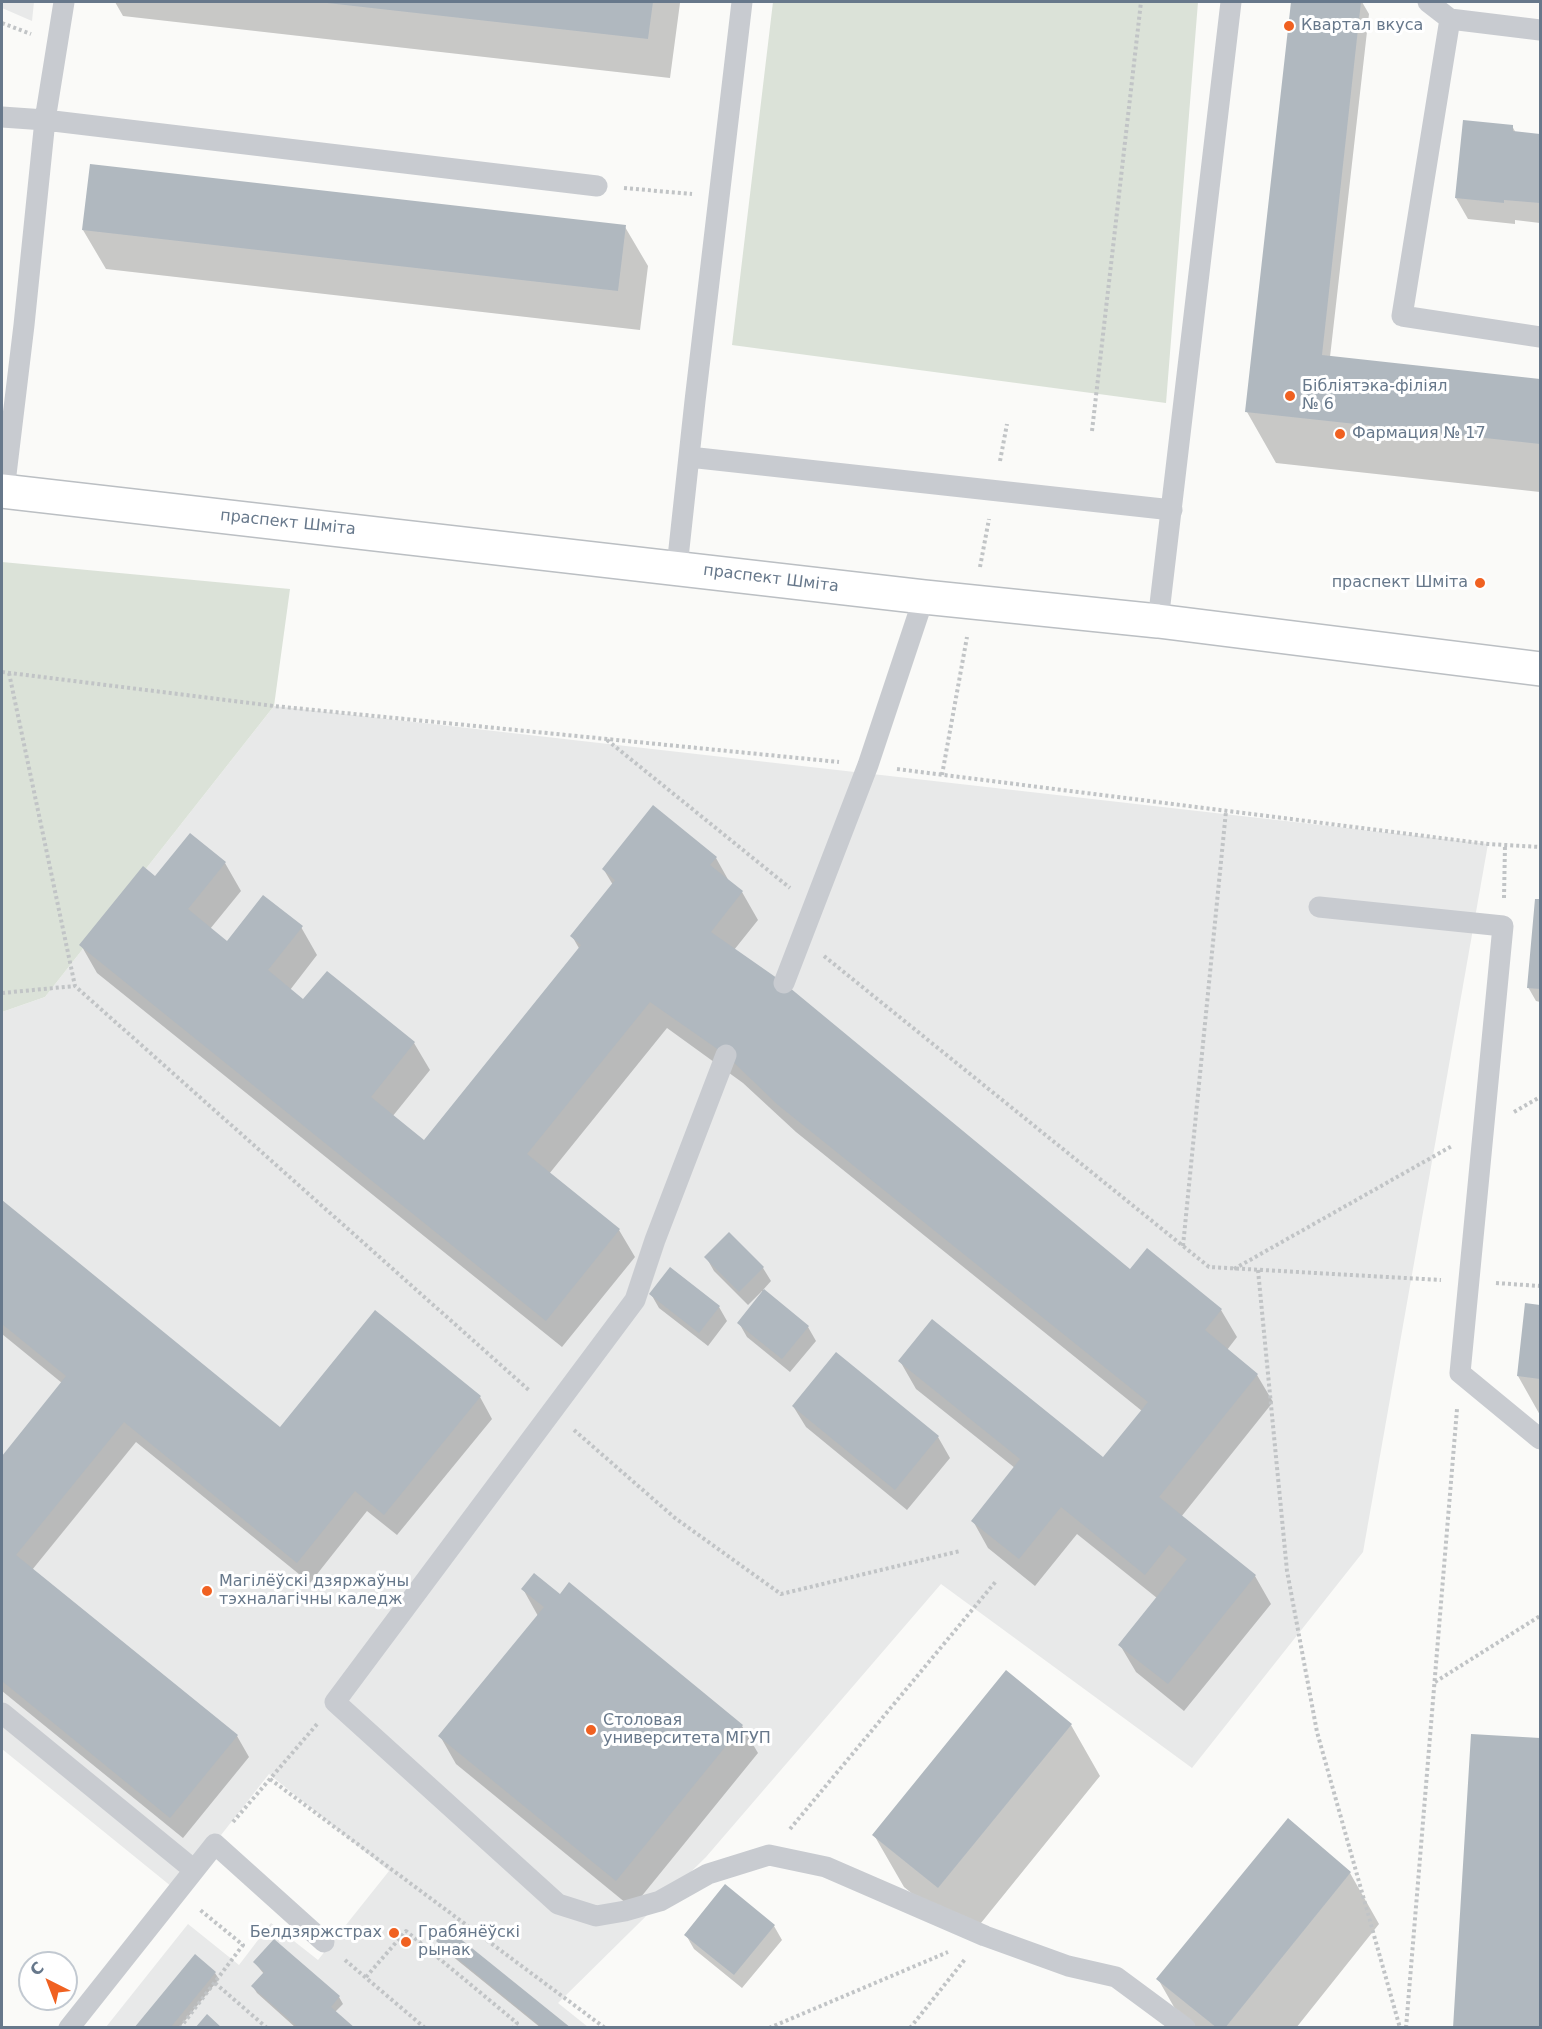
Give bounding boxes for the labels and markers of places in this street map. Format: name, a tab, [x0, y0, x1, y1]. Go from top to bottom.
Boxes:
place label: Квартал вкуса	[1301, 16, 1423, 36]
marker: Квартал вкуса	[1282, 19, 1296, 33]
place label: Бібліятэка-філіял № 6	[1302, 377, 1448, 415]
marker: Бібліятэка-філіял № 6	[1283, 389, 1297, 403]
place label: Фармация № 17	[1352, 424, 1486, 444]
marker: Фармация № 17	[1333, 427, 1347, 441]
place label: праспект Шміта	[1332, 573, 1468, 593]
marker: праспект Шміта	[1473, 576, 1487, 590]
place label: Магілёўскі дзяржаўны тэхналагічны каледж	[219, 1572, 409, 1610]
marker: Магілёўскі дзяржаўны тэхналагічны каледж	[200, 1584, 214, 1598]
place label: Столовая университета МГУП	[603, 1711, 771, 1749]
marker: Столовая университета МГУП	[584, 1723, 598, 1737]
place label: Белдзяржстрах	[250, 1923, 382, 1943]
place label: Грабянёўскі рынак	[418, 1923, 520, 1961]
marker: Белдзяржстрах	[387, 1926, 401, 1940]
marker: Грабянёўскі рынак	[399, 1935, 413, 1949]

